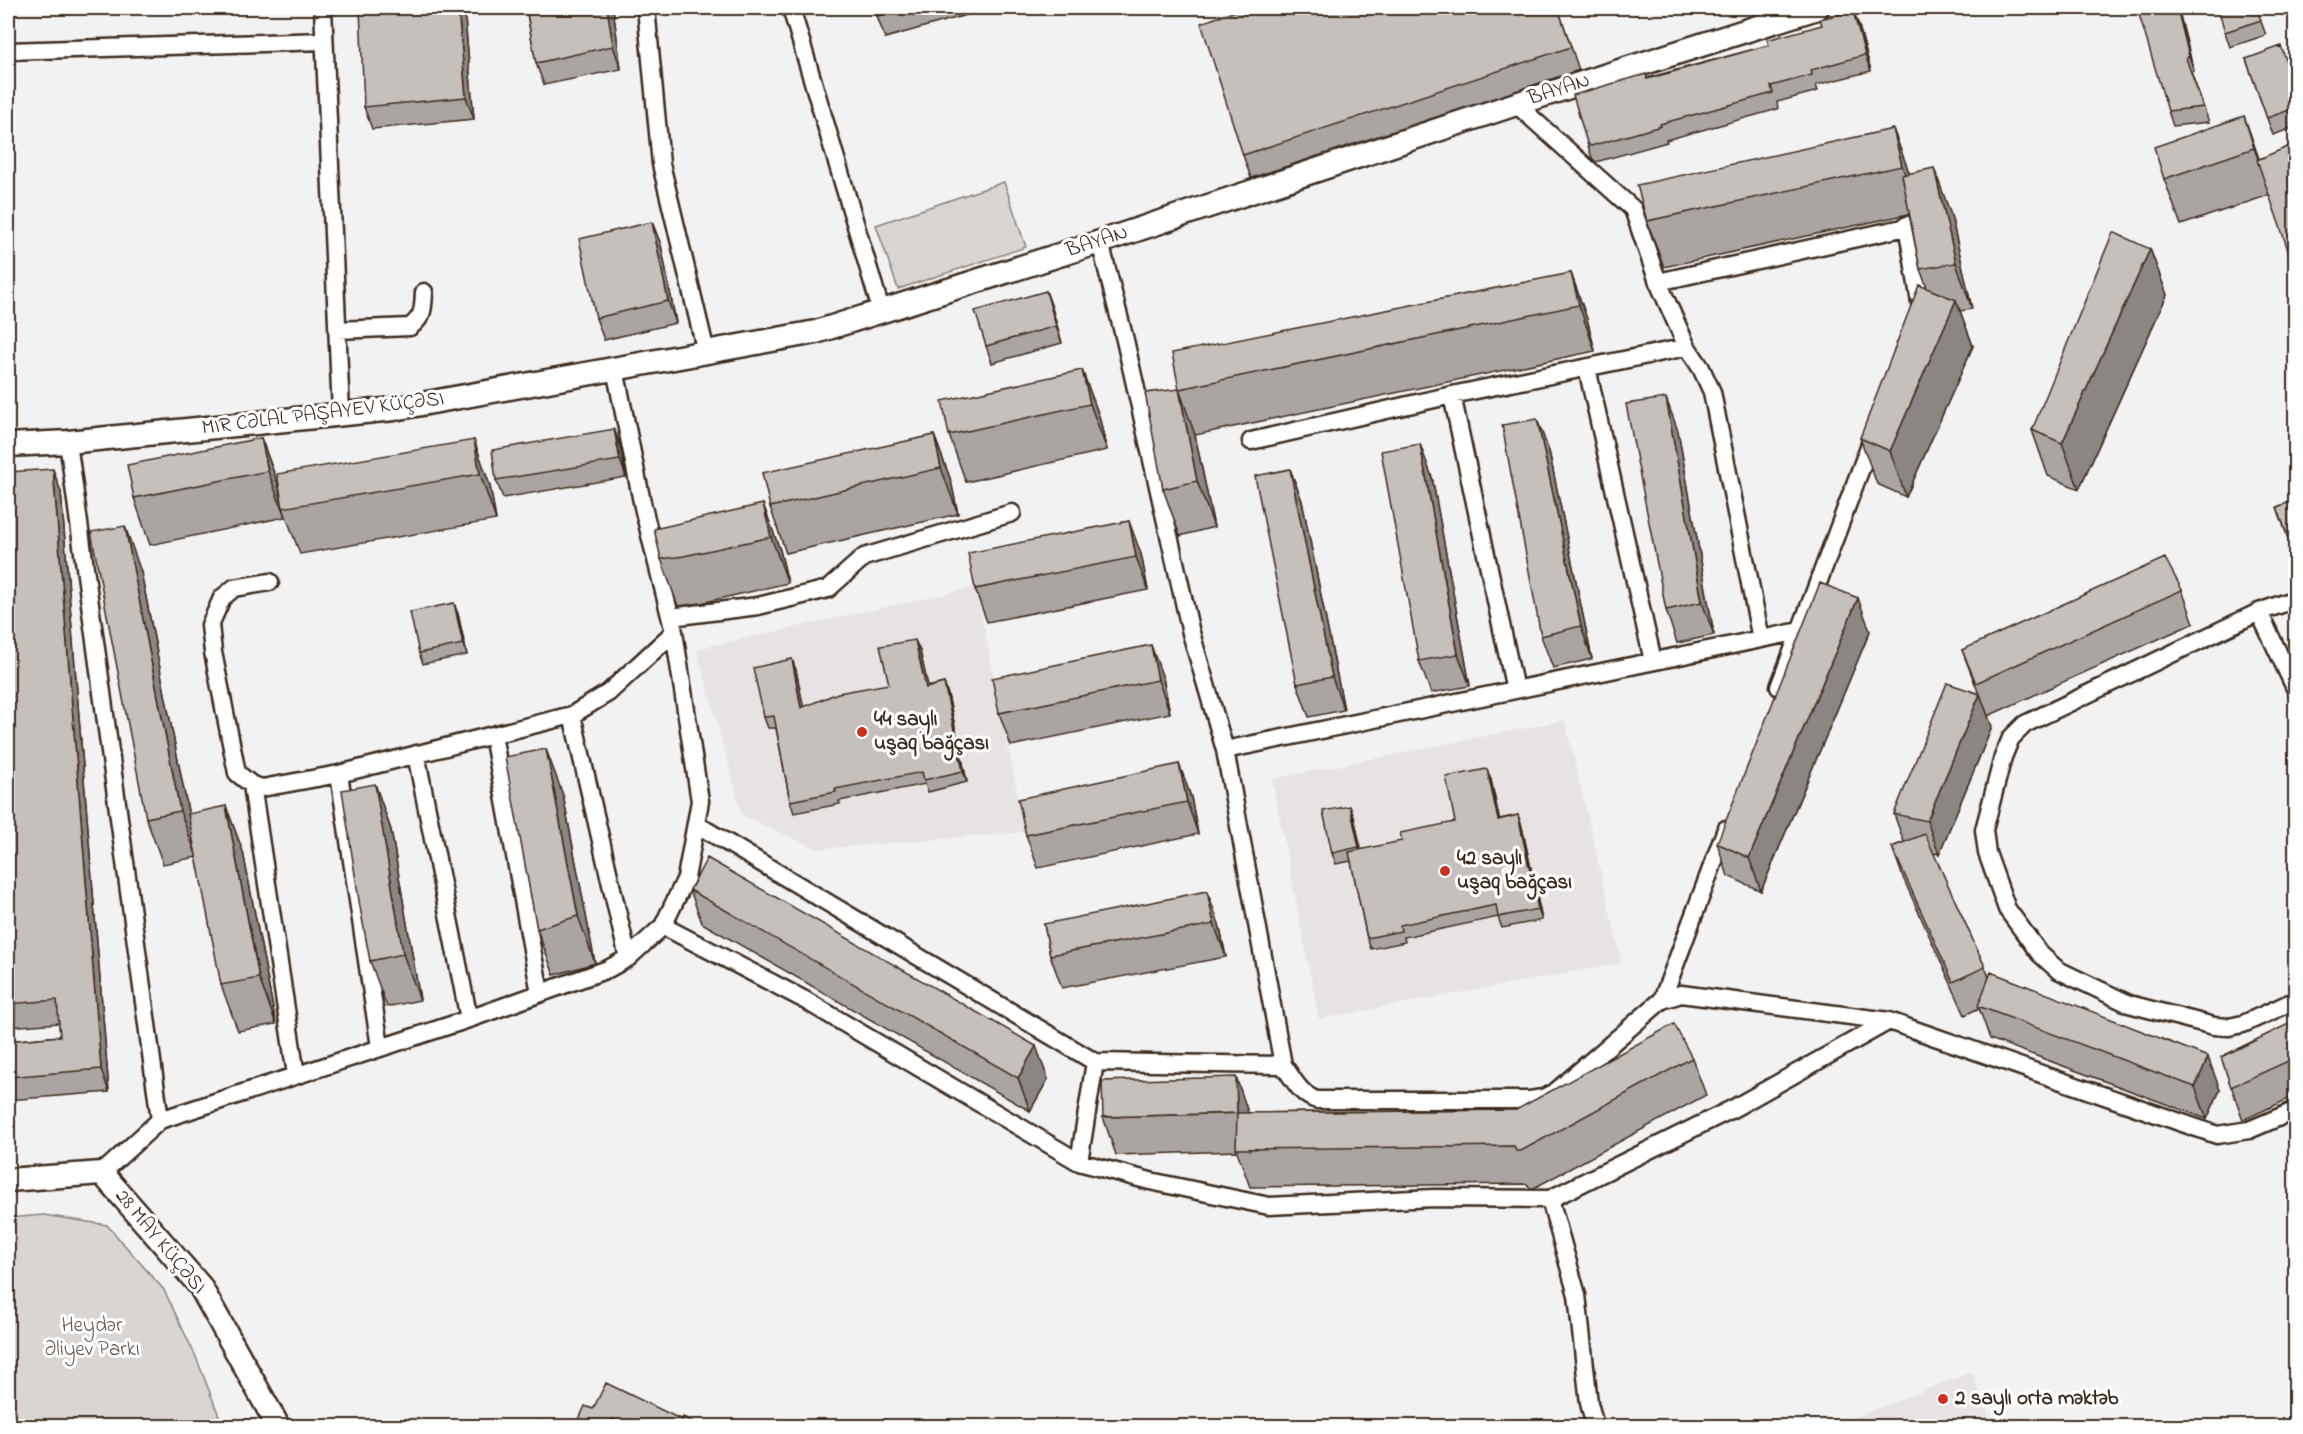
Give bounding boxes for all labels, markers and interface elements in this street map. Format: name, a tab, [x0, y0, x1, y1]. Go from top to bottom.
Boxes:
street label: BAYAN	[1523, 66, 1594, 114]
street label: BAYAN	[1061, 218, 1132, 266]
street label: MIR CƏLAL PAŞAYEV KÜÇƏSI	[200, 384, 446, 444]
place label: 44 saylı uşaq bağçası	[874, 705, 989, 761]
marker: 44 saylı uşaq bağçası	[855, 725, 869, 739]
place label: 42 saylı uşaq bağçası	[1457, 844, 1572, 900]
marker: 42 saylı uşaq bağçası	[1438, 864, 1452, 878]
street label: 28 MAY KÜÇƏSI	[107, 1183, 213, 1301]
park label: Heydər Əliyev Parkı	[44, 1311, 140, 1367]
place label: 2 saylı orta məktəb	[1954, 1384, 2119, 1416]
marker: 2 saylı orta məktəb	[1936, 1392, 1950, 1406]

